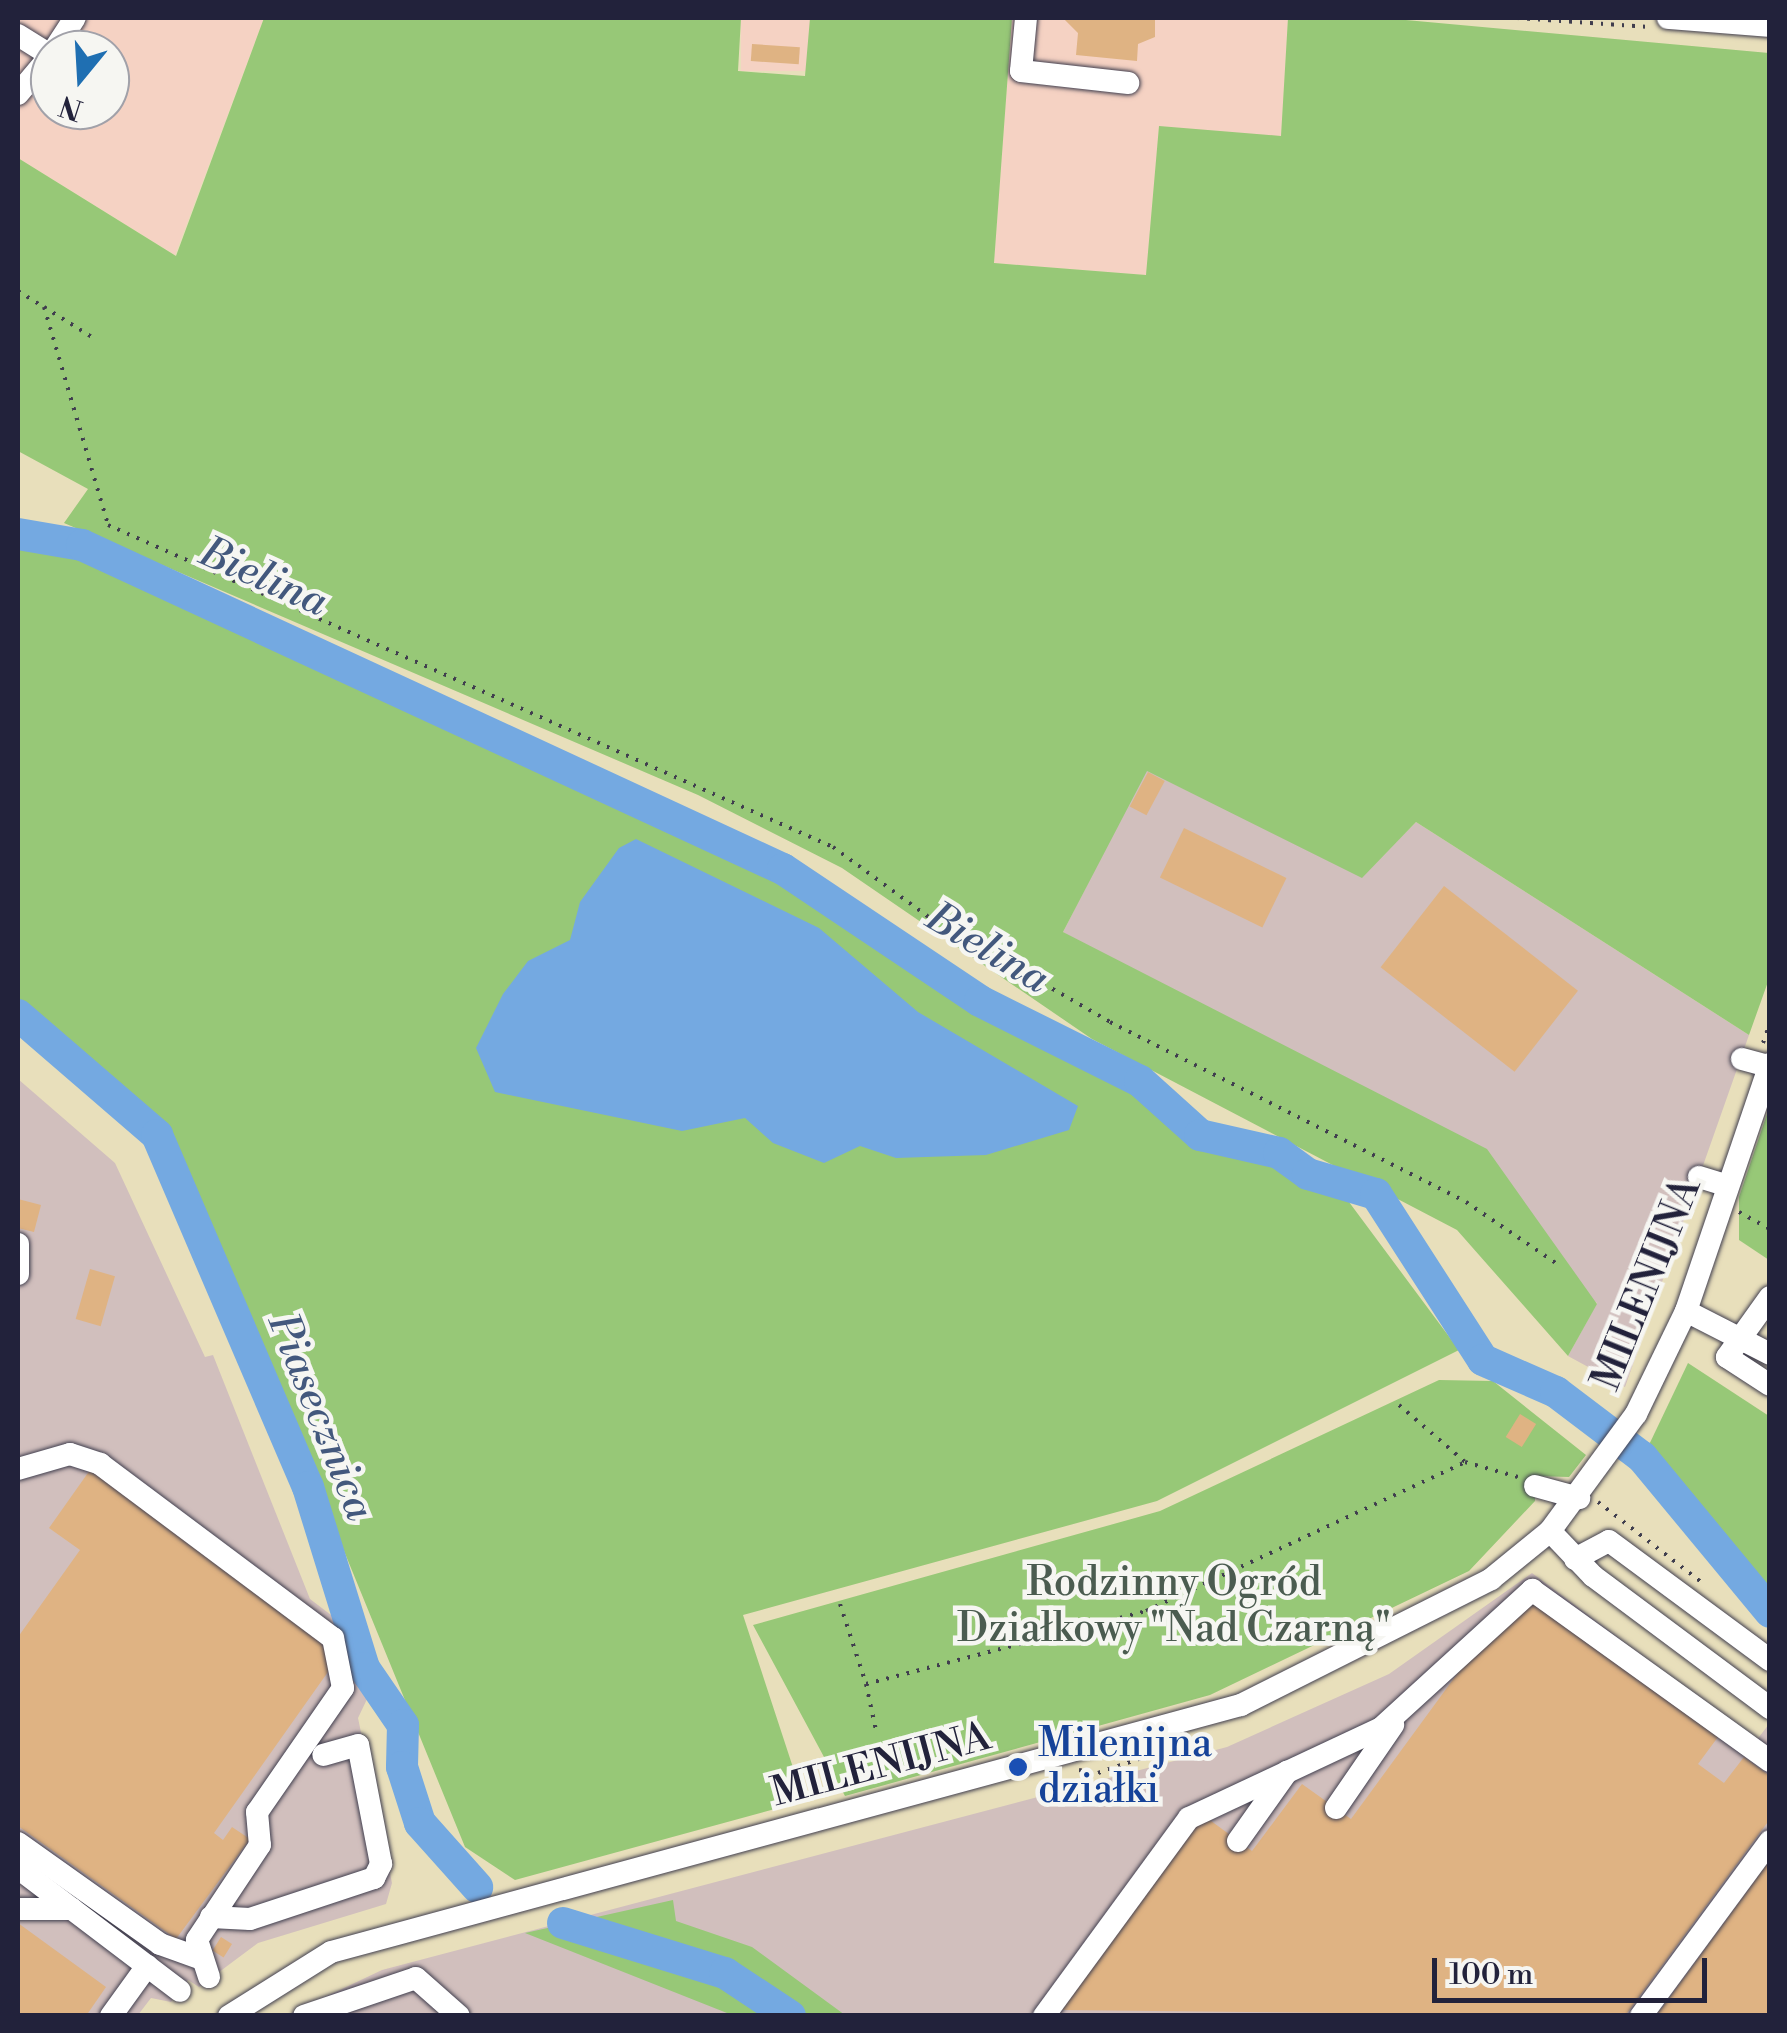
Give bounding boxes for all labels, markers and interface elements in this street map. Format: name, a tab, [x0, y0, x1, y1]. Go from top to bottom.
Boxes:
north arrow	[30, 30, 130, 130]
text: N	[55, 87, 87, 127]
water label: Bielina	[191, 528, 335, 628]
water label: Bielina	[916, 893, 1058, 1005]
street label: MILENIJNA	[1583, 1171, 1711, 1397]
water label: Piasecznica	[256, 1307, 384, 1527]
park label: Rodzinny Ogród Działkowy "Nad Czarną"	[957, 1559, 1391, 1653]
street label: MILENIJNA	[766, 1713, 996, 1817]
place label: Milenijna działki	[1038, 1720, 1212, 1814]
marker: Milenijna działki	[1007, 1756, 1029, 1778]
scale bar	[1437, 1938, 1712, 2000]
text: 100 m	[1449, 1956, 1533, 1994]

